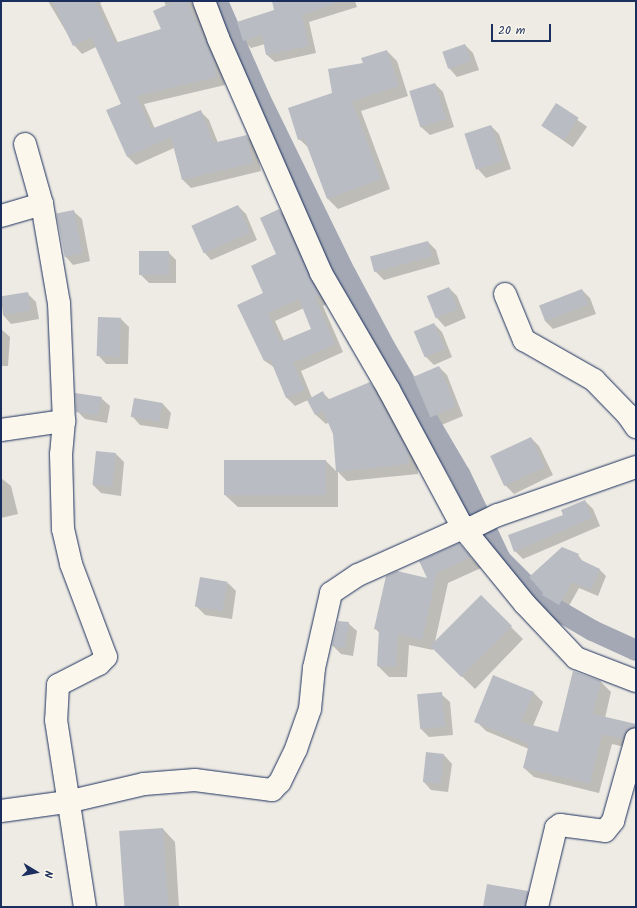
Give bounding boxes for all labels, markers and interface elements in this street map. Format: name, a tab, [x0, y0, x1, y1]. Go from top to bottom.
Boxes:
scale bar	[493, 16, 553, 42]
text: 20 m	[498, 21, 525, 40]
north arrow	[16, 852, 56, 892]
text: N	[38, 869, 57, 879]

